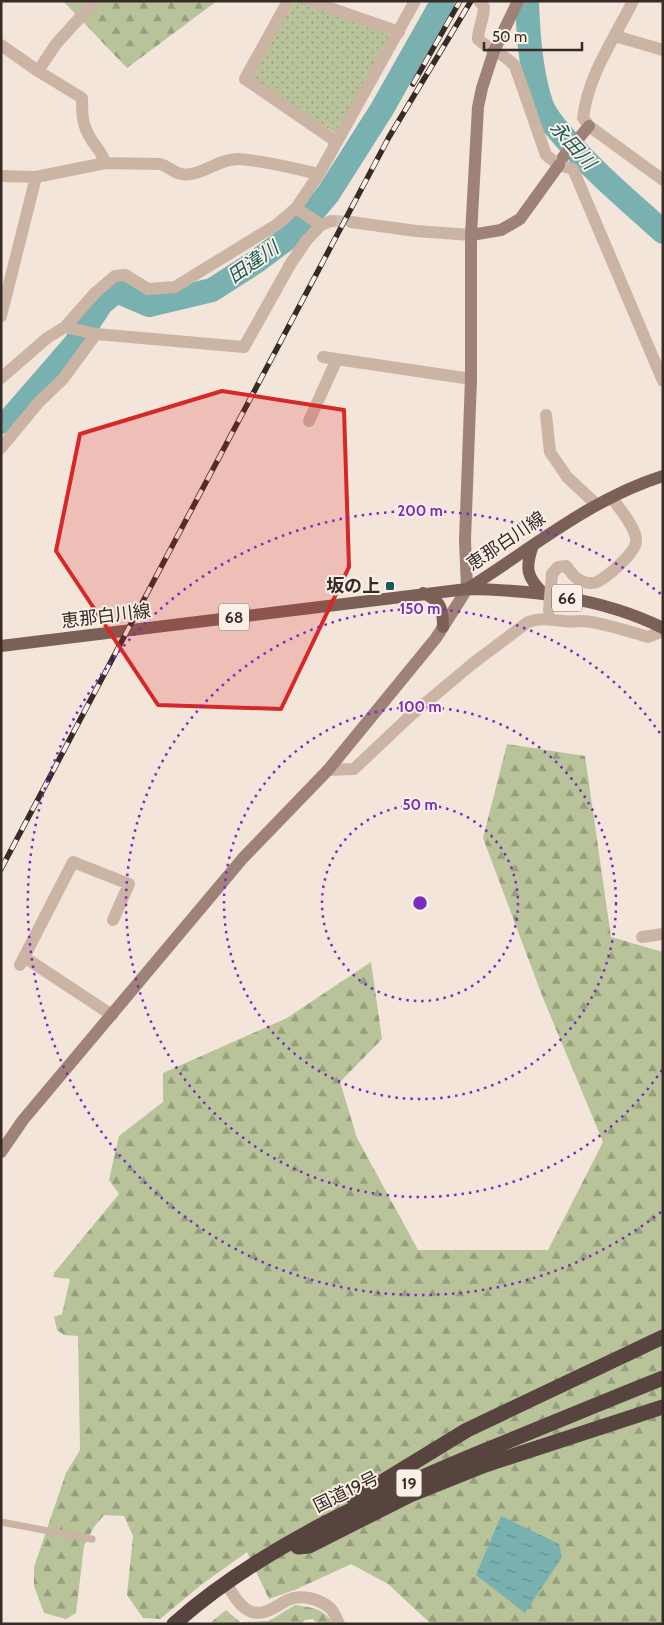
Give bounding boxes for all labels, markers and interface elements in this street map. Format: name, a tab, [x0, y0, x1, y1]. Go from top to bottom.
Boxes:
scale bar	[484, 20, 582, 52]
text: 50 m	[492, 28, 527, 46]
water label: 永田川	[545, 116, 602, 175]
water label: 田違川	[223, 235, 285, 288]
text: 200 m	[397, 502, 443, 520]
street label: 恵那白川線	[463, 507, 549, 575]
place label: 坂の上	[326, 575, 380, 597]
marker: 坂の上	[384, 580, 396, 592]
road number: 66	[552, 584, 582, 612]
street label: 恵那白川線	[60, 600, 152, 632]
text: 150 m	[400, 600, 440, 618]
road number: 68	[219, 604, 249, 630]
text: 100 m	[398, 698, 442, 716]
text: 50 m	[402, 796, 438, 814]
centre of rings	[411, 894, 429, 912]
street label: 国道19号	[310, 1467, 382, 1517]
road number: 19	[396, 1470, 422, 1496]

